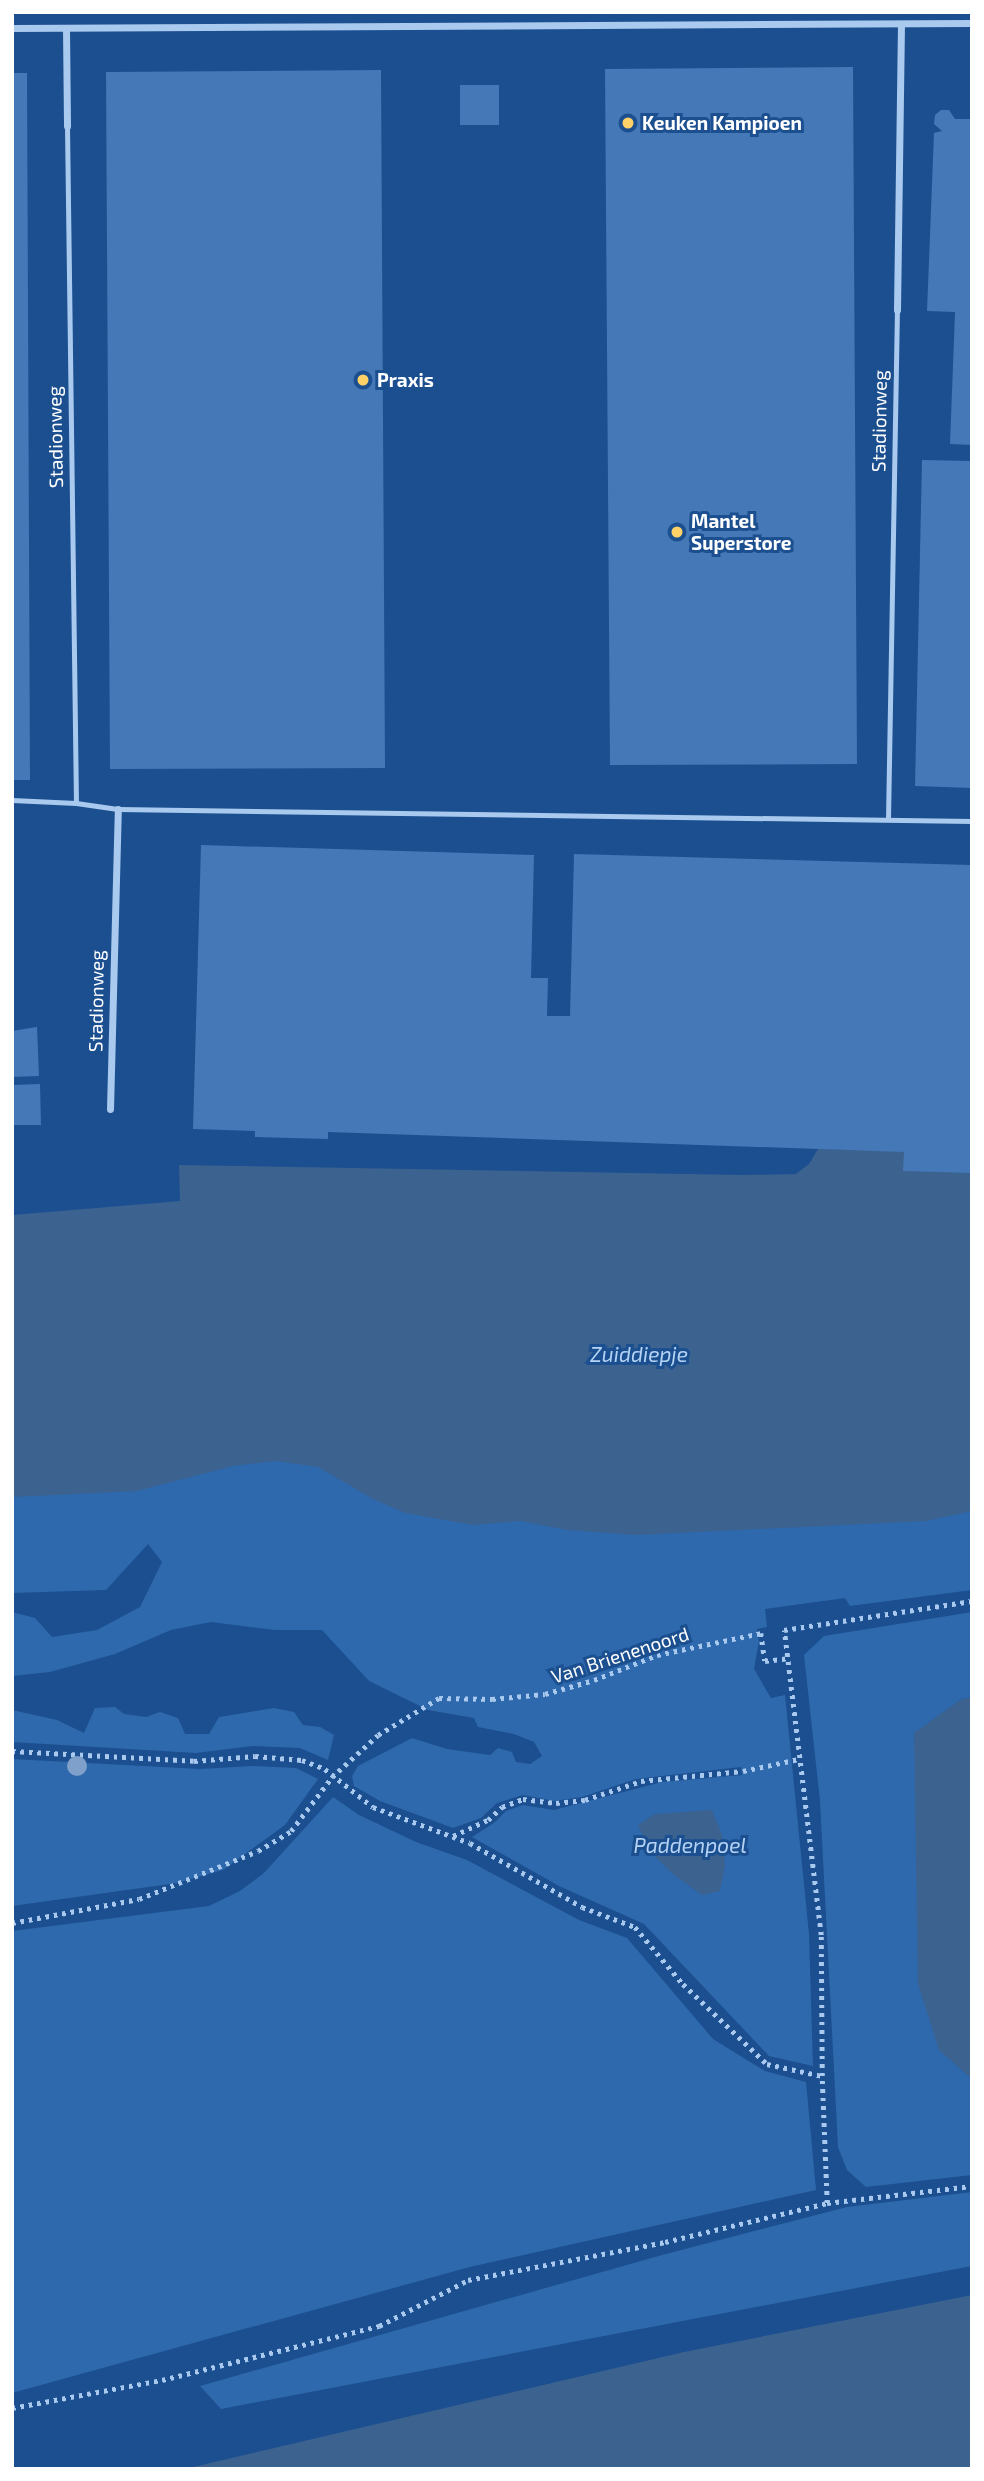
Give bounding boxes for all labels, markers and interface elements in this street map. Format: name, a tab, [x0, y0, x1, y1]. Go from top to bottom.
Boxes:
place label: Keuken Kampioen	[642, 112, 802, 134]
marker: Keuken Kampioen	[620, 115, 636, 131]
place label: Praxis	[377, 369, 434, 391]
street label: Stadionweg	[867, 370, 891, 472]
marker: Praxis	[355, 372, 371, 388]
street label: Stadionweg	[43, 386, 67, 488]
place label: Mantel Superstore	[691, 510, 791, 554]
marker: Mantel Superstore	[669, 524, 685, 540]
street label: Stadionweg	[84, 950, 108, 1052]
water label: Zuiddiepje	[590, 1341, 688, 1367]
street label: Van Brienenoord	[548, 1622, 692, 1688]
water label: Paddenpoel	[633, 1832, 747, 1858]

